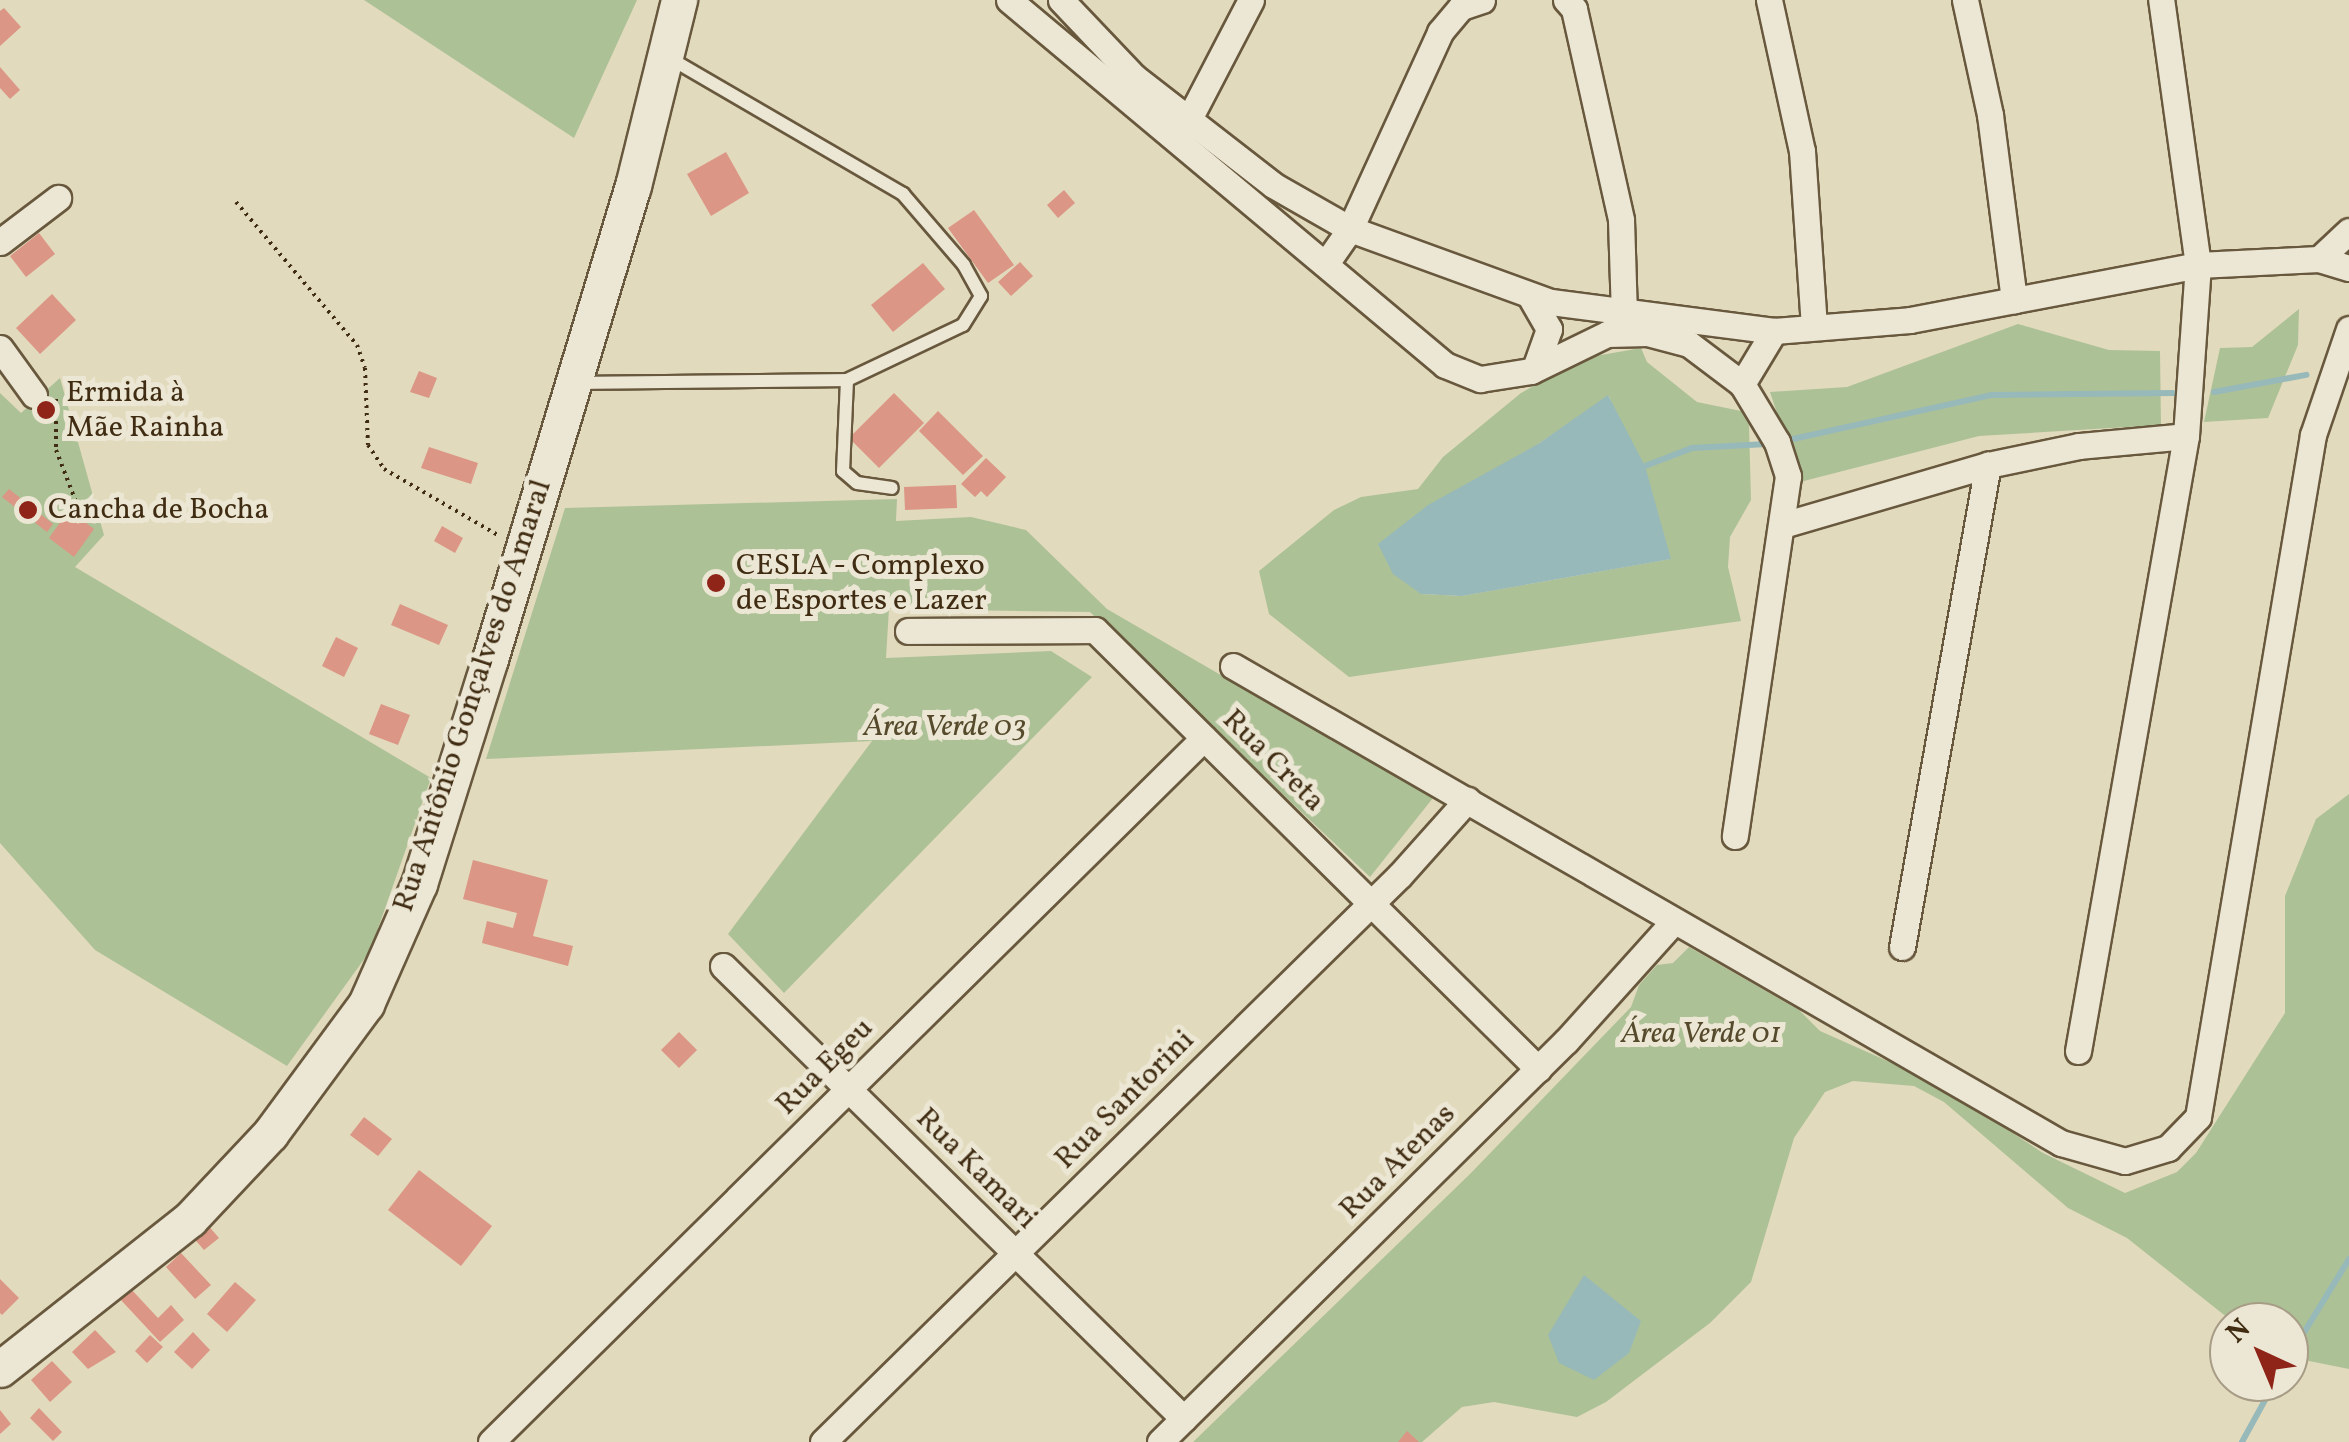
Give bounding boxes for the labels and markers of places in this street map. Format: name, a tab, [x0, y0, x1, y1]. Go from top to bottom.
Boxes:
place label: Ermida à Mãe Rainha	[66, 375, 224, 446]
marker: Ermida à Mãe Rainha	[35, 399, 57, 421]
place label: Cancha de Bocha	[48, 492, 269, 528]
marker: Cancha de Bocha	[17, 499, 39, 521]
place label: CESLA - Complexo de Esportes e Lazer	[736, 548, 987, 618]
marker: CESLA - Complexo de Esportes e Lazer	[705, 572, 727, 594]

